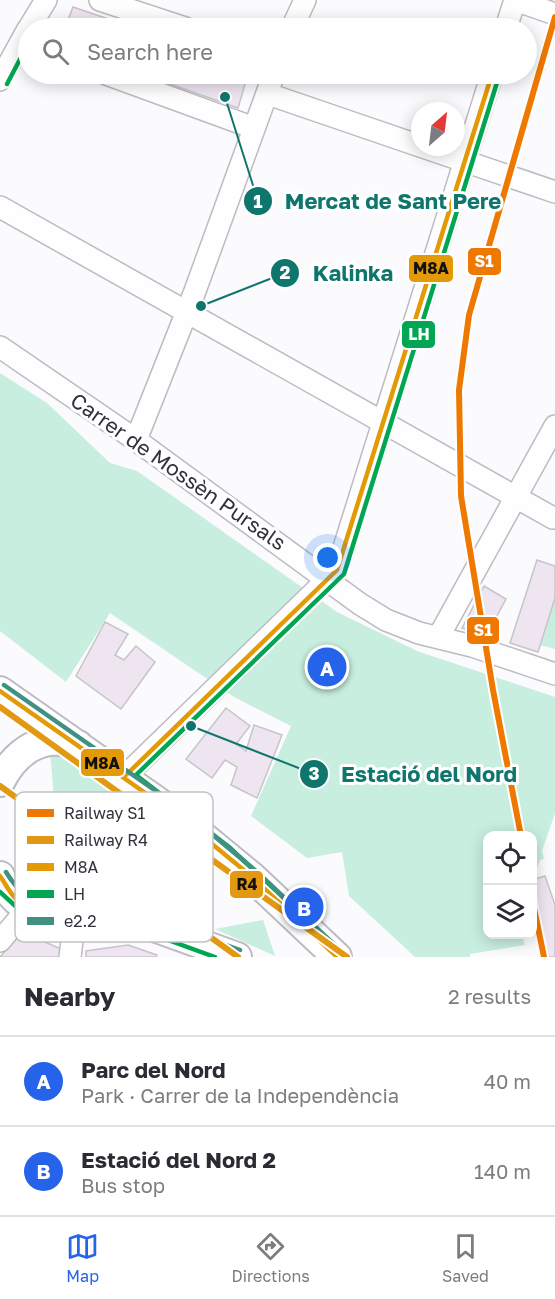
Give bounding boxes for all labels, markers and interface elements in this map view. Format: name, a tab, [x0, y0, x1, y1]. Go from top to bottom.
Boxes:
search box	[18, 18, 537, 84]
icon: search	[39, 35, 72, 68]
text: Search here	[87, 38, 213, 65]
north arrow	[411, 102, 465, 156]
callout: Mercat de Sant Pere	[243, 181, 513, 221]
text: Mercat de Sant Pere	[285, 187, 501, 214]
text: 1	[253, 190, 263, 212]
line badge: S1	[467, 247, 502, 276]
text: S1	[475, 251, 493, 271]
callout: Kalinka	[270, 253, 405, 293]
line badge: M8A	[408, 254, 454, 283]
text: M8A	[413, 258, 450, 278]
text: Kalinka	[313, 259, 393, 286]
text: 2	[280, 261, 291, 283]
line badge: LH	[401, 320, 436, 349]
text: LH	[408, 324, 430, 344]
street label: Carrer de Mossèn Pursals	[66, 387, 291, 556]
your location	[313, 543, 342, 572]
line badge: S1	[466, 616, 500, 645]
text: S1	[474, 620, 492, 640]
pin: A	[308, 644, 346, 690]
line badge: M8A	[80, 748, 125, 777]
text: M8A	[84, 753, 121, 773]
callout: Estació del Nord	[299, 754, 528, 794]
text: Estació del Nord	[341, 760, 517, 787]
text: 3	[309, 762, 320, 784]
legend	[15, 792, 213, 942]
text: Railway S1	[64, 803, 146, 823]
text: Railway R4	[64, 830, 148, 850]
map controls	[483, 831, 537, 939]
button: locate	[483, 831, 537, 885]
text: M8A	[64, 857, 99, 877]
line badge: R4	[229, 870, 264, 899]
text: R4	[236, 874, 258, 894]
text: LH	[64, 884, 85, 904]
pin: B	[284, 884, 324, 930]
button: layers	[483, 885, 537, 939]
text: e2.2	[64, 911, 97, 931]
text: Nearby	[24, 981, 115, 1012]
text: 2 results	[448, 984, 531, 1008]
text: Parc del Nord	[81, 1056, 226, 1083]
text: A	[36, 1069, 51, 1093]
text: 40 m	[484, 1069, 531, 1093]
text: Park · Carrer de la Independència	[81, 1083, 399, 1107]
text: Estació del Nord 2	[81, 1146, 276, 1173]
text: B	[36, 1159, 51, 1183]
text: 140 m	[474, 1159, 531, 1183]
text: Bus stop	[81, 1173, 165, 1197]
tab: Map	[66, 1230, 99, 1286]
tab: Directions	[232, 1230, 310, 1286]
tab: Saved	[442, 1230, 489, 1286]

